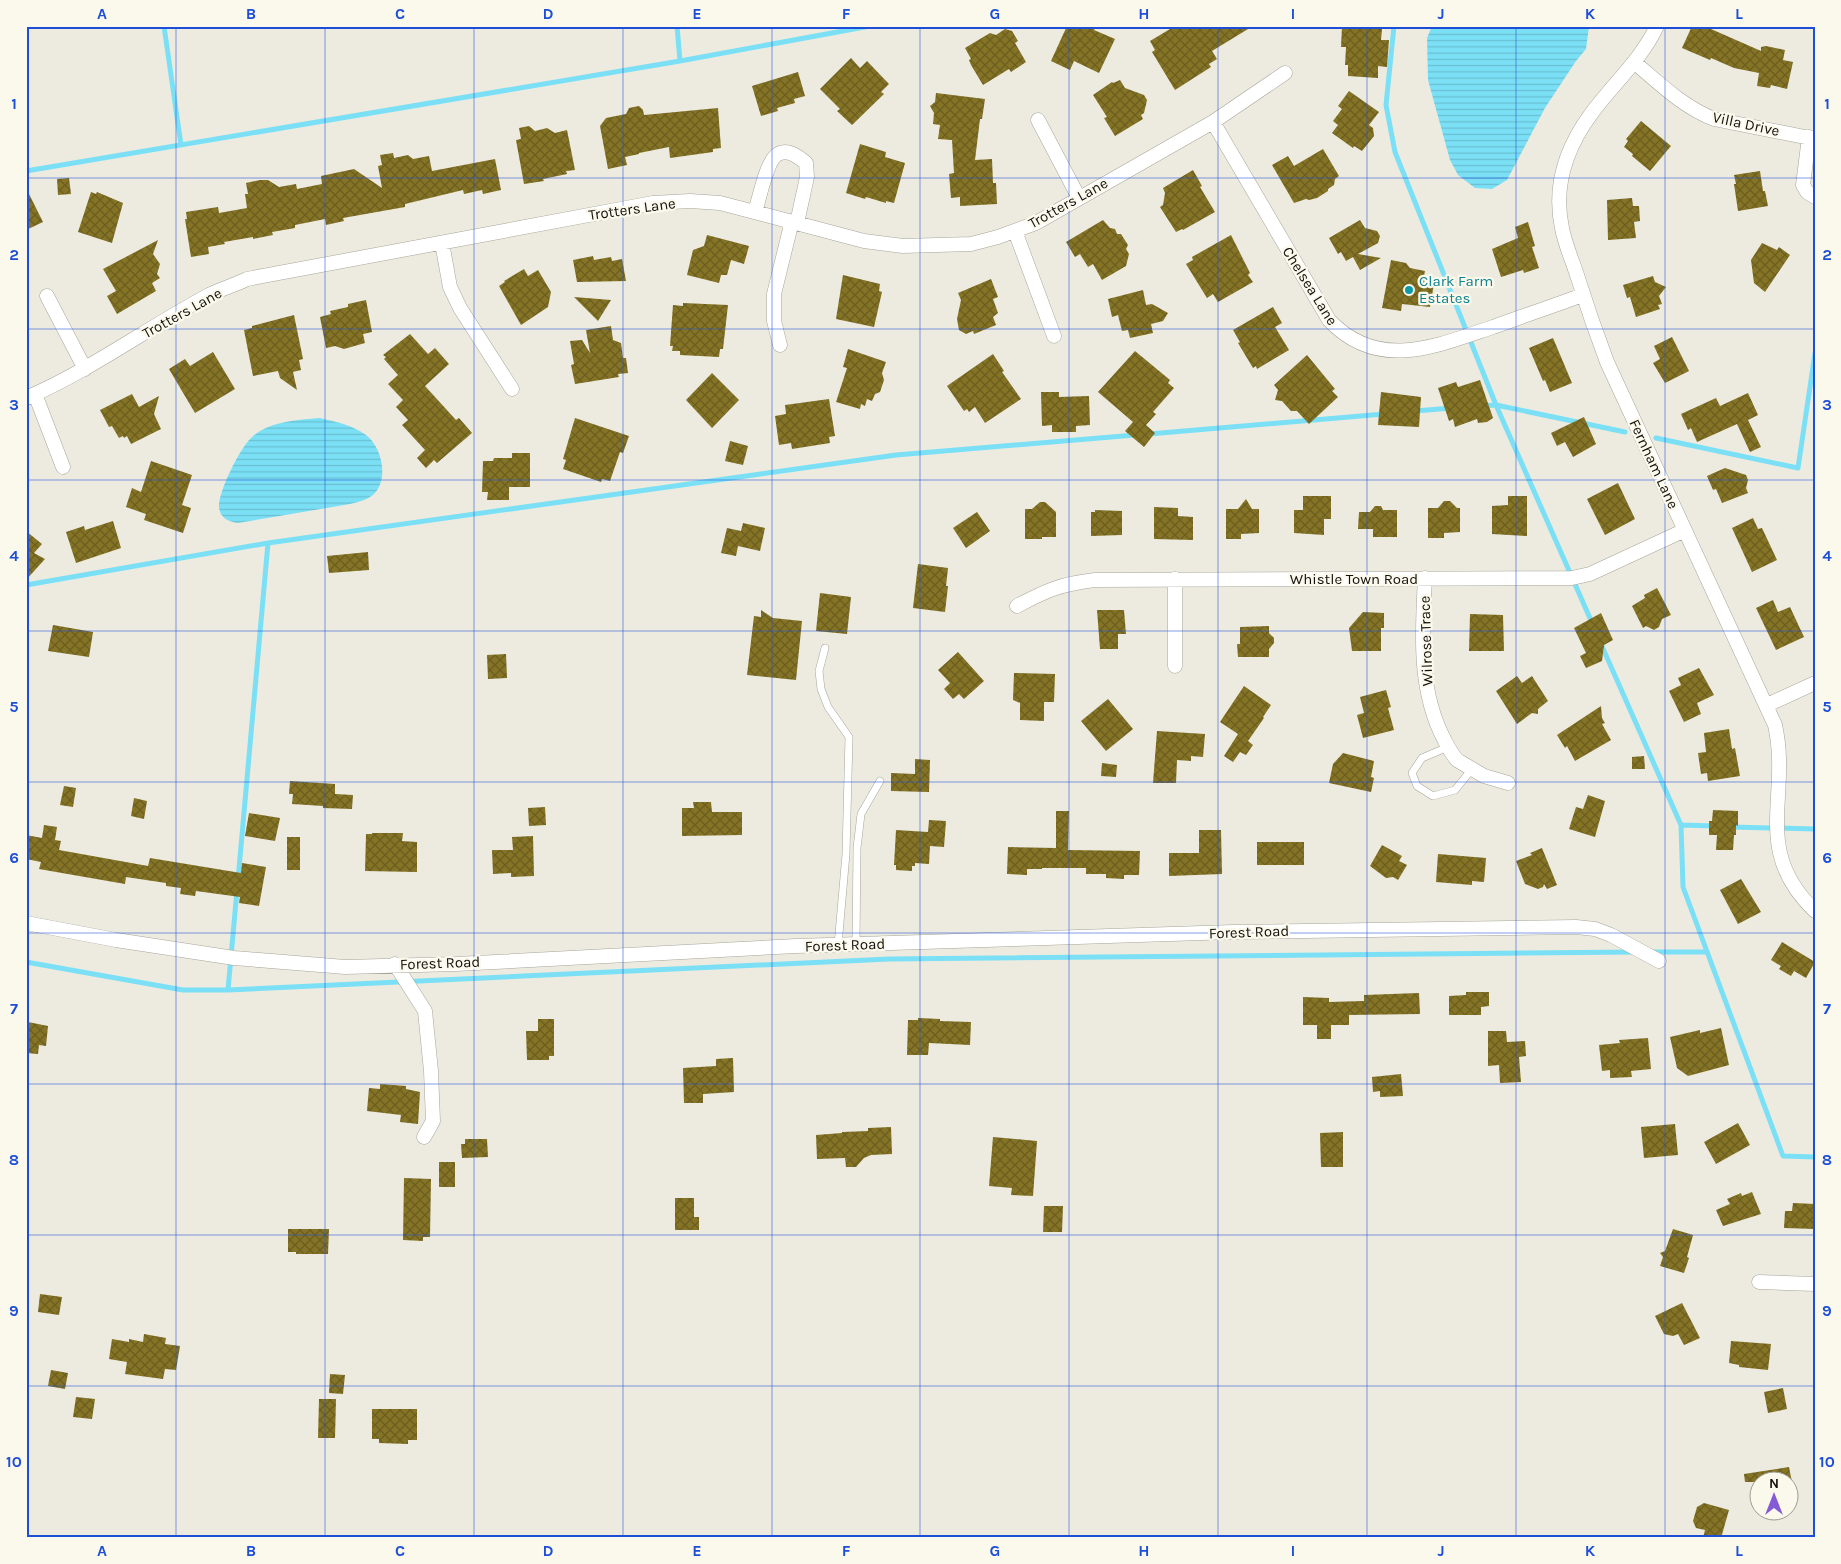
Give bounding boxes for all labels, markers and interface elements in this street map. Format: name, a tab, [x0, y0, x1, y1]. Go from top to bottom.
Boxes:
text: A	[97, 4, 107, 23]
text: B	[246, 4, 256, 23]
text: C	[395, 4, 405, 23]
text: D	[543, 4, 554, 23]
text: E	[692, 4, 702, 23]
text: F	[842, 4, 851, 23]
text: G	[990, 4, 1000, 23]
text: H	[1138, 4, 1150, 23]
text: I	[1291, 4, 1295, 23]
text: J	[1437, 4, 1445, 23]
text: K	[1585, 4, 1596, 23]
text: L	[1735, 4, 1743, 23]
text: 1	[11, 94, 17, 113]
text: 1	[1824, 94, 1830, 113]
street label: Villa Drive	[1711, 108, 1781, 140]
street label: Trotters Lane	[1025, 174, 1111, 232]
street label: Trotters Lane	[587, 194, 677, 224]
street label: Chelsea Lane	[1279, 243, 1341, 329]
text: 2	[9, 245, 19, 264]
text: 2	[1822, 245, 1832, 264]
place label: Clark Farm Estates	[1419, 272, 1493, 307]
street label: Trotters Lane	[139, 284, 225, 342]
marker: Clark Farm Estates	[1403, 284, 1415, 296]
text: 3	[9, 395, 19, 414]
text: 3	[1822, 395, 1832, 414]
street label: Fernham Lane	[1625, 416, 1683, 512]
text: 4	[9, 546, 19, 565]
text: 4	[1822, 546, 1832, 565]
street label: Whistle Town Road	[1290, 570, 1418, 588]
street label: Wilrose Trace	[1415, 596, 1437, 686]
text: 5	[9, 697, 19, 716]
text: 5	[1822, 697, 1832, 716]
text: 6	[9, 848, 19, 867]
text: 6	[1822, 848, 1832, 867]
street label: Forest Road	[1209, 922, 1289, 942]
street label: Forest Road	[805, 935, 885, 955]
street label: Forest Road	[400, 953, 480, 973]
text: 7	[10, 999, 18, 1018]
text: 7	[1823, 999, 1831, 1018]
text: 8	[9, 1150, 19, 1169]
text: 8	[1822, 1150, 1832, 1169]
text: 9	[9, 1301, 19, 1320]
text: 9	[1822, 1301, 1832, 1320]
text: 10	[6, 1452, 22, 1471]
text: 10	[1819, 1452, 1835, 1471]
north arrow	[1748, 1472, 1798, 1522]
text: N	[1769, 1475, 1779, 1492]
text: A	[97, 1541, 107, 1560]
text: B	[246, 1541, 256, 1560]
text: C	[395, 1541, 405, 1560]
text: D	[543, 1541, 554, 1560]
text: E	[692, 1541, 702, 1560]
text: F	[842, 1541, 851, 1560]
text: G	[990, 1541, 1000, 1560]
text: H	[1138, 1541, 1150, 1560]
text: I	[1291, 1541, 1295, 1560]
text: J	[1437, 1541, 1445, 1560]
text: K	[1585, 1541, 1596, 1560]
text: L	[1735, 1541, 1743, 1560]

